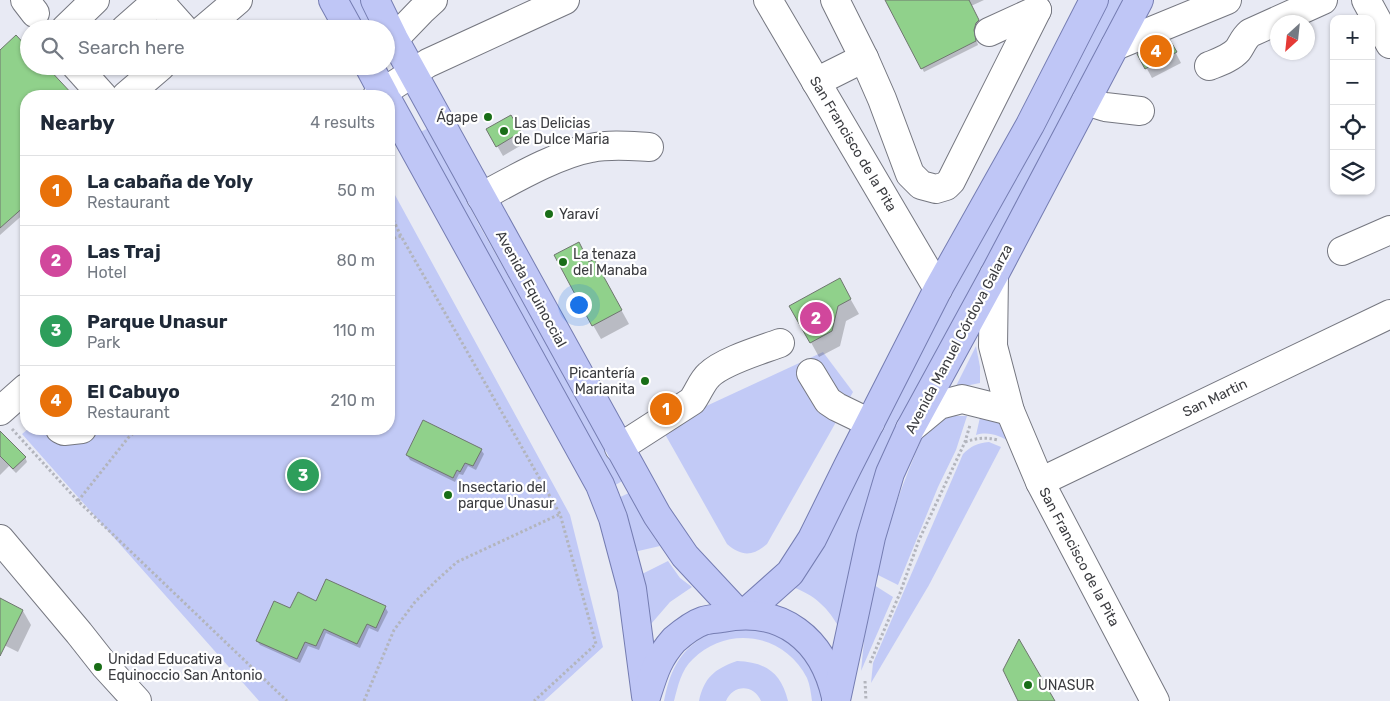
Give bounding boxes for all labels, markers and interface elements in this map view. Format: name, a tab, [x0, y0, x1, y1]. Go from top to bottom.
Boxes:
north arrow	[1270, 15, 1315, 60]
map controls	[1330, 15, 1375, 195]
button: +	[1330, 15, 1375, 60]
search box	[20, 20, 395, 75]
pin: 4	[1140, 32, 1172, 70]
icon: search	[38, 34, 66, 62]
text: Search here	[78, 36, 185, 59]
button: −	[1330, 60, 1375, 105]
street label: San Francisco de la Pita	[806, 73, 900, 215]
button: locate	[1330, 105, 1375, 150]
place label: Ágape	[436, 108, 478, 126]
text: Nearby	[40, 110, 115, 135]
marker: Ágape	[482, 111, 494, 123]
text: 4 results	[310, 113, 375, 132]
place label: Las Delicias de Dulce Maria	[514, 115, 609, 148]
marker: Las Delicias de Dulce Maria	[498, 125, 510, 137]
button: layers	[1330, 150, 1375, 195]
text: La cabaña de Yoly	[87, 170, 253, 193]
text: 1	[52, 181, 60, 200]
text: 50 m	[337, 181, 375, 200]
text: Restaurant	[87, 193, 170, 212]
place label: Yaraví	[559, 206, 599, 223]
marker: Yaraví	[543, 208, 555, 220]
street label: Avenida Equinoccial	[492, 228, 570, 350]
text: Las Traj	[87, 240, 161, 263]
street label: Avenida Manuel Córdova Galarza	[902, 241, 1016, 437]
place label: La tenaza del Manaba	[573, 246, 647, 279]
text: 2	[51, 251, 61, 270]
text: 80 m	[337, 251, 375, 270]
marker: La tenaza del Manaba	[557, 256, 569, 268]
text: Hotel	[87, 263, 127, 282]
your location	[566, 292, 592, 318]
pin: 2	[800, 299, 832, 337]
text: Parque Unasur	[87, 310, 227, 333]
text: 3	[51, 321, 61, 340]
text: 110 m	[333, 321, 375, 340]
text: Park	[87, 333, 120, 352]
place label: Picantería Marianita	[569, 365, 635, 398]
marker: Picantería Marianita	[639, 375, 651, 387]
street label: San Martin	[1180, 375, 1250, 421]
text: El Cabuyo	[87, 380, 180, 403]
pin: 1	[650, 390, 682, 428]
text: 4	[51, 391, 61, 410]
text: 210 m	[330, 391, 375, 410]
text: Restaurant	[87, 403, 170, 422]
pin: 3	[287, 456, 319, 494]
place label: Insectario del parque Unasur	[458, 479, 555, 512]
street label: San Francisco de la Pita	[1035, 485, 1123, 629]
marker: Insectario del parque Unasur	[442, 489, 454, 501]
place label: Unidad Educativa Equinoccio San Antonio	[108, 651, 263, 684]
marker: Unidad Educativa Equinoccio San Antonio	[92, 661, 104, 673]
place label: UNASUR	[1038, 677, 1094, 694]
marker: UNASUR	[1022, 679, 1034, 691]

